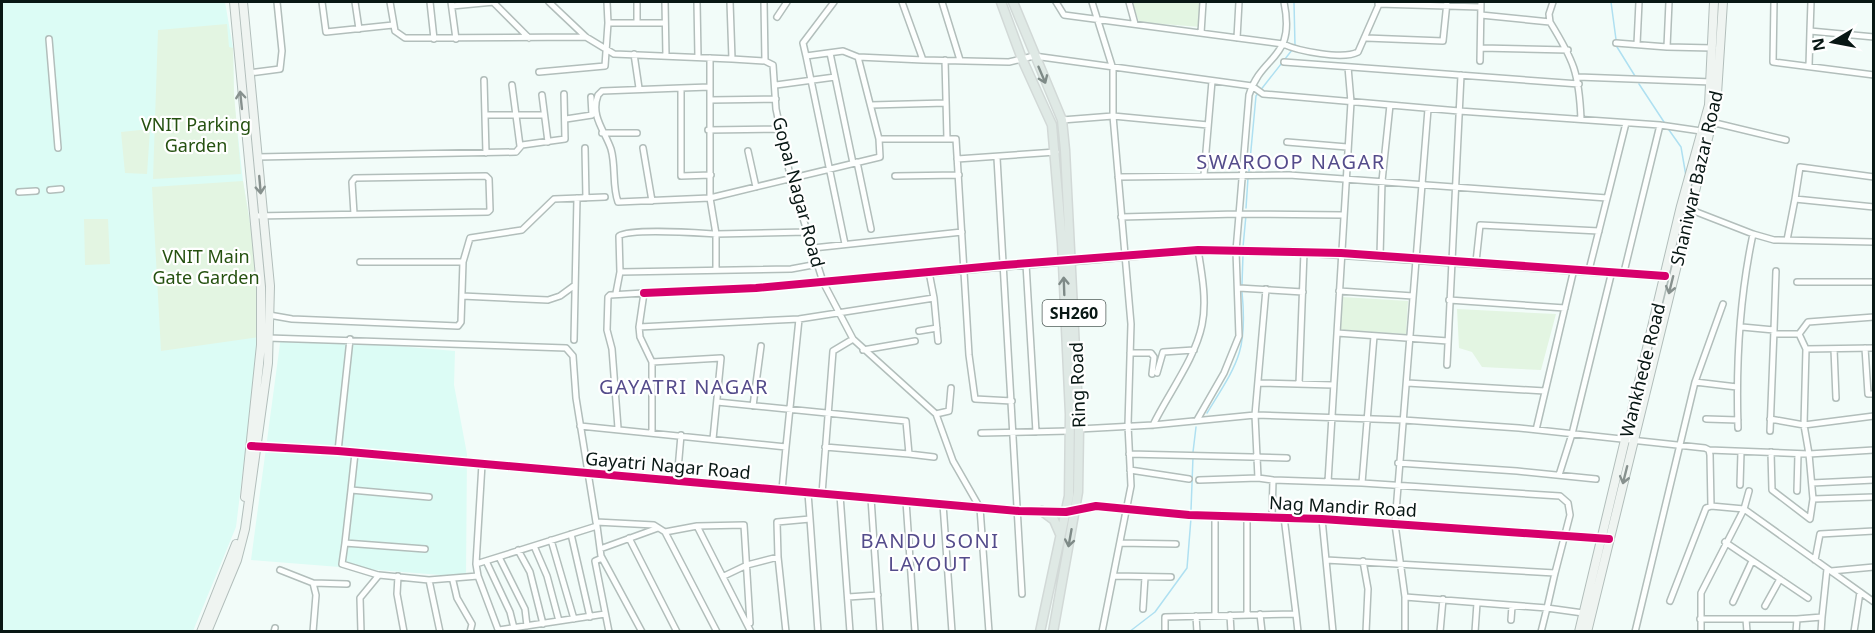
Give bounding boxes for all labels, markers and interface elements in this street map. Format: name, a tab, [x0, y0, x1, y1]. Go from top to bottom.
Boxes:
north arrow	[1803, 12, 1863, 72]
text: N	[1806, 36, 1830, 53]
one-way arrow	[1037, 66, 1048, 84]
street label: Shaniwar Bazar Road	[1664, 88, 1728, 268]
one-way arrow	[235, 90, 246, 110]
park label: VNIT Parking Garden	[141, 112, 251, 157]
street label: Gopal Nagar Road	[767, 114, 831, 270]
district label: SWAROOP NAGAR	[1196, 148, 1386, 175]
one-way arrow	[255, 175, 266, 195]
park label: VNIT Main Gate Garden	[152, 244, 260, 289]
one-way arrow	[1665, 276, 1677, 295]
one-way arrow	[1058, 277, 1069, 297]
road number: SH260	[1042, 300, 1106, 326]
street label: Wankhede Road	[1614, 300, 1670, 440]
street label: Ring Road	[1064, 342, 1090, 428]
district label: GAYATRI NAGAR	[599, 373, 769, 400]
street label: Gayatri Nagar Road	[584, 446, 752, 484]
one-way arrow	[1618, 465, 1630, 484]
street label: Nag Mandir Road	[1268, 490, 1418, 522]
district label: BANDU SONI LAYOUT	[861, 527, 999, 577]
one-way arrow	[1064, 528, 1075, 548]

